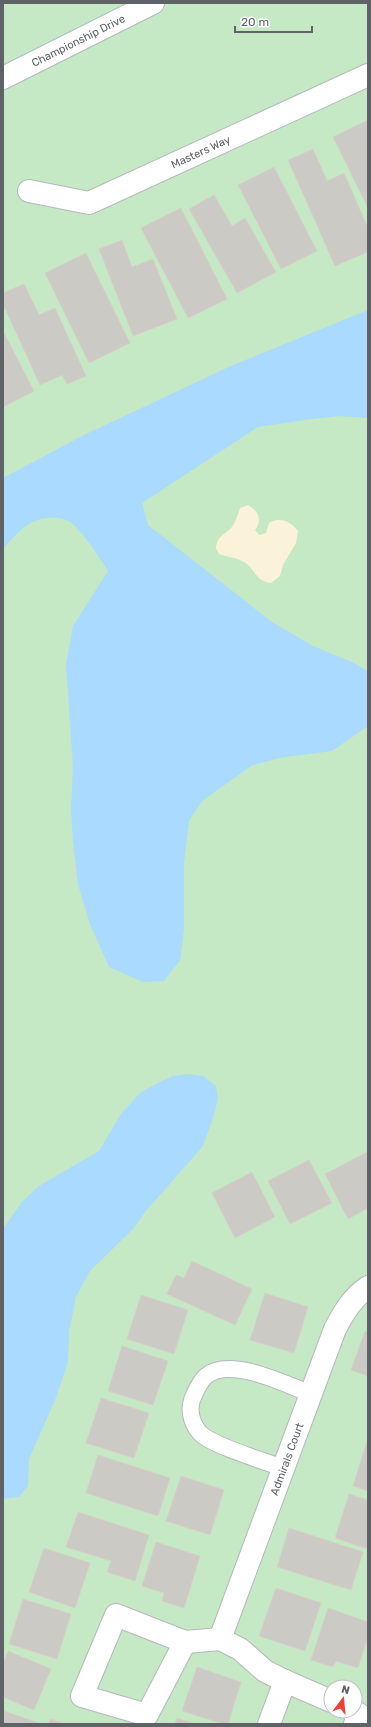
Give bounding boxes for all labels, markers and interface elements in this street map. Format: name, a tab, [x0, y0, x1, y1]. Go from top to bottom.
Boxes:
scale bar	[235, 8, 312, 34]
street label: Championship Drive	[29, 12, 127, 69]
text: 20 m	[241, 15, 269, 29]
street label: Masters Way	[169, 133, 232, 171]
street label: Admirals Court	[267, 1420, 306, 1497]
north arrow	[323, 1679, 363, 1719]
text: N	[340, 1683, 351, 1697]

